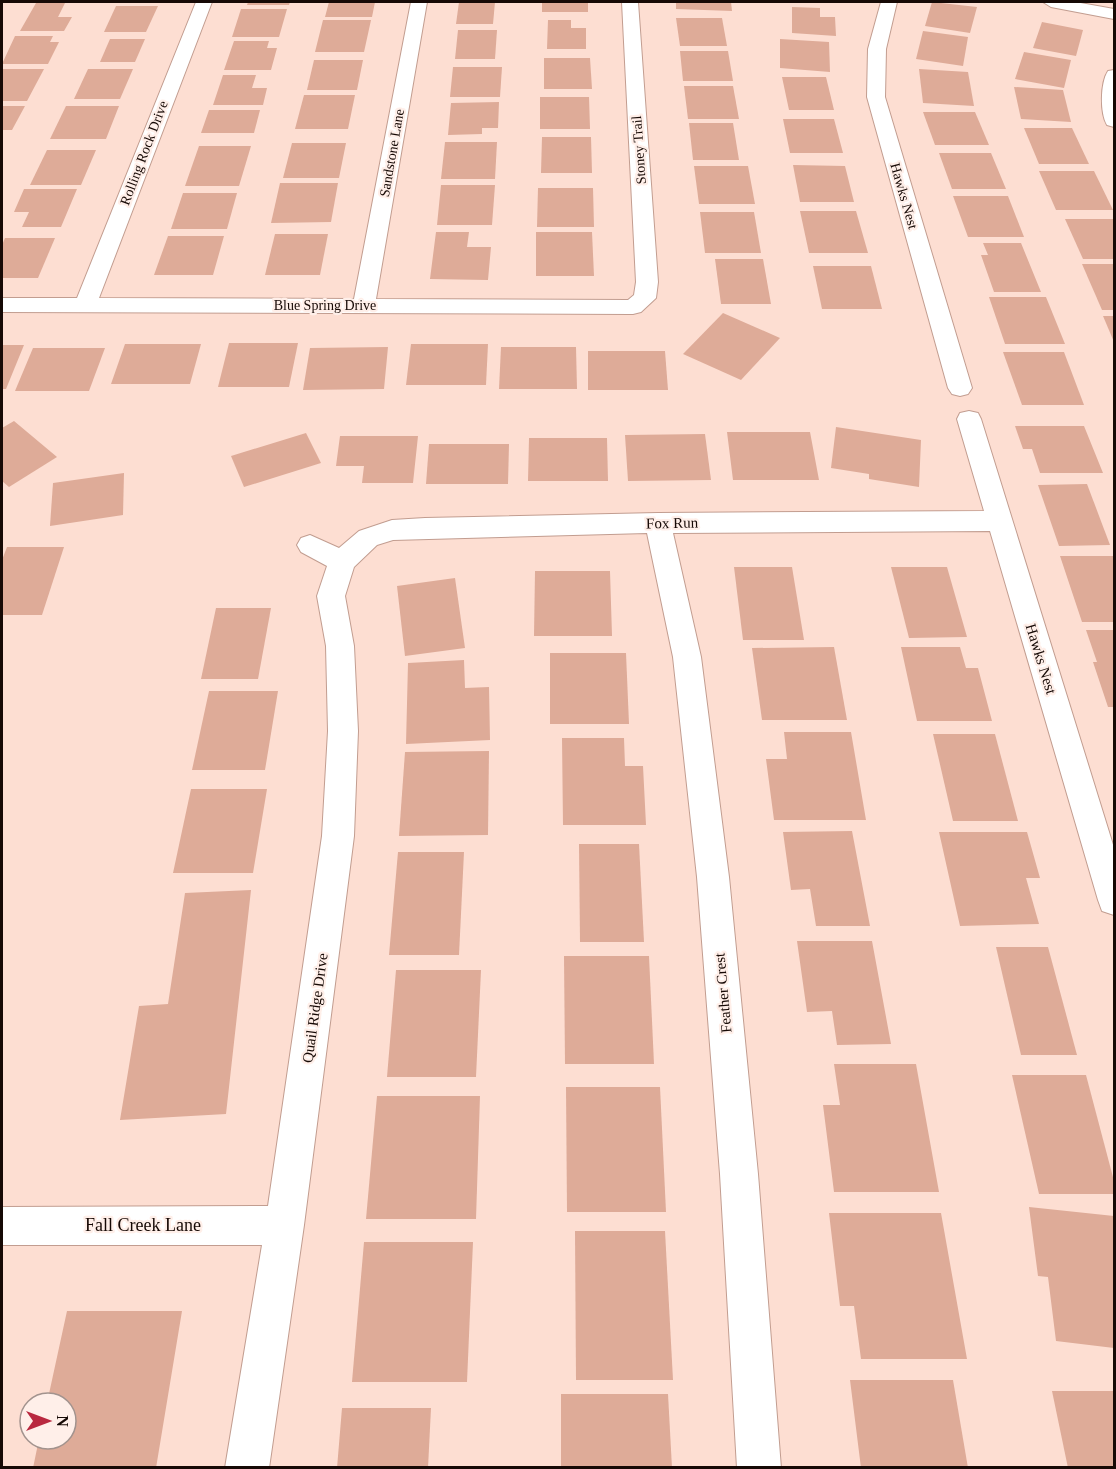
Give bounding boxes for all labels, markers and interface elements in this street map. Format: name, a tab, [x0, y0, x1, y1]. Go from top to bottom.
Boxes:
street label: Rolling Rock Drive	[117, 99, 171, 207]
street label: Sandstone Lane	[377, 108, 407, 198]
street label: Stoney Trail	[629, 115, 649, 185]
street label: Hawks Nest	[887, 161, 921, 231]
street label: Blue Spring Drive	[274, 298, 376, 313]
street label: Fox Run	[646, 515, 699, 531]
street label: Hawks Nest	[1023, 622, 1060, 697]
street label: Feather Crest	[711, 951, 734, 1034]
street label: Quail Ridge Drive	[299, 952, 331, 1064]
street label: Fall Creek Lane	[85, 1215, 201, 1235]
north arrow	[18, 1391, 78, 1451]
text: N	[54, 1415, 71, 1427]

